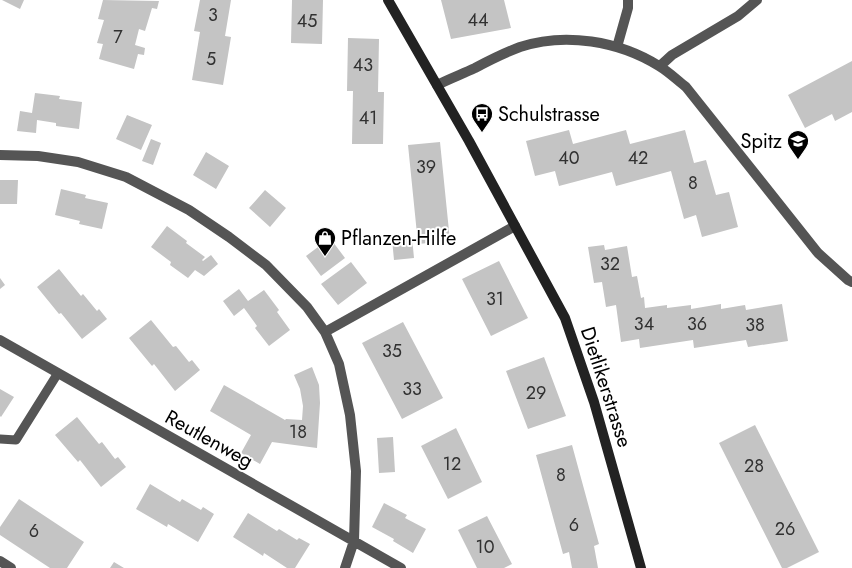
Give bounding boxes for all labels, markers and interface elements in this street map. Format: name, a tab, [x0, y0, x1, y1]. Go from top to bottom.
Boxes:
house number: 3	[208, 2, 218, 28]
house number: 44	[468, 7, 489, 33]
house number: 45	[297, 8, 317, 34]
house number: 7	[113, 24, 123, 50]
house number: 5	[206, 46, 216, 72]
house number: 43	[353, 52, 373, 78]
place label: Schulstrasse	[498, 100, 600, 129]
bus stop icon: Schulstrasse	[470, 102, 494, 133]
house number: 41	[359, 105, 377, 131]
place label: Spitz	[740, 127, 782, 156]
school or university icon: Spitz	[786, 129, 810, 160]
house number: 40	[558, 145, 580, 171]
house number: 42	[628, 145, 648, 171]
house number: 39	[416, 154, 436, 180]
house number: 8	[688, 170, 698, 196]
place label: Pflanzen-Hilfe	[341, 224, 456, 253]
shop icon: Pflanzen-Hilfe	[313, 226, 337, 257]
house number: 32	[600, 251, 620, 277]
house number: 31	[486, 286, 504, 312]
house number: 34	[634, 311, 654, 337]
house number: 36	[687, 311, 707, 337]
house number: 38	[745, 312, 765, 338]
street label: Dietlikerstrasse	[573, 323, 639, 451]
house number: 35	[382, 338, 402, 364]
house number: 33	[402, 376, 422, 402]
house number: 29	[526, 380, 546, 406]
street label: Reutlenweg	[160, 403, 258, 475]
house number: 18	[289, 419, 307, 445]
house number: 12	[443, 451, 461, 477]
house number: 28	[744, 453, 764, 479]
house number: 8	[556, 462, 566, 488]
house number: 6	[569, 512, 579, 538]
house number: 26	[775, 516, 795, 542]
house number: 6	[29, 518, 39, 544]
house number: 10	[476, 534, 495, 560]

